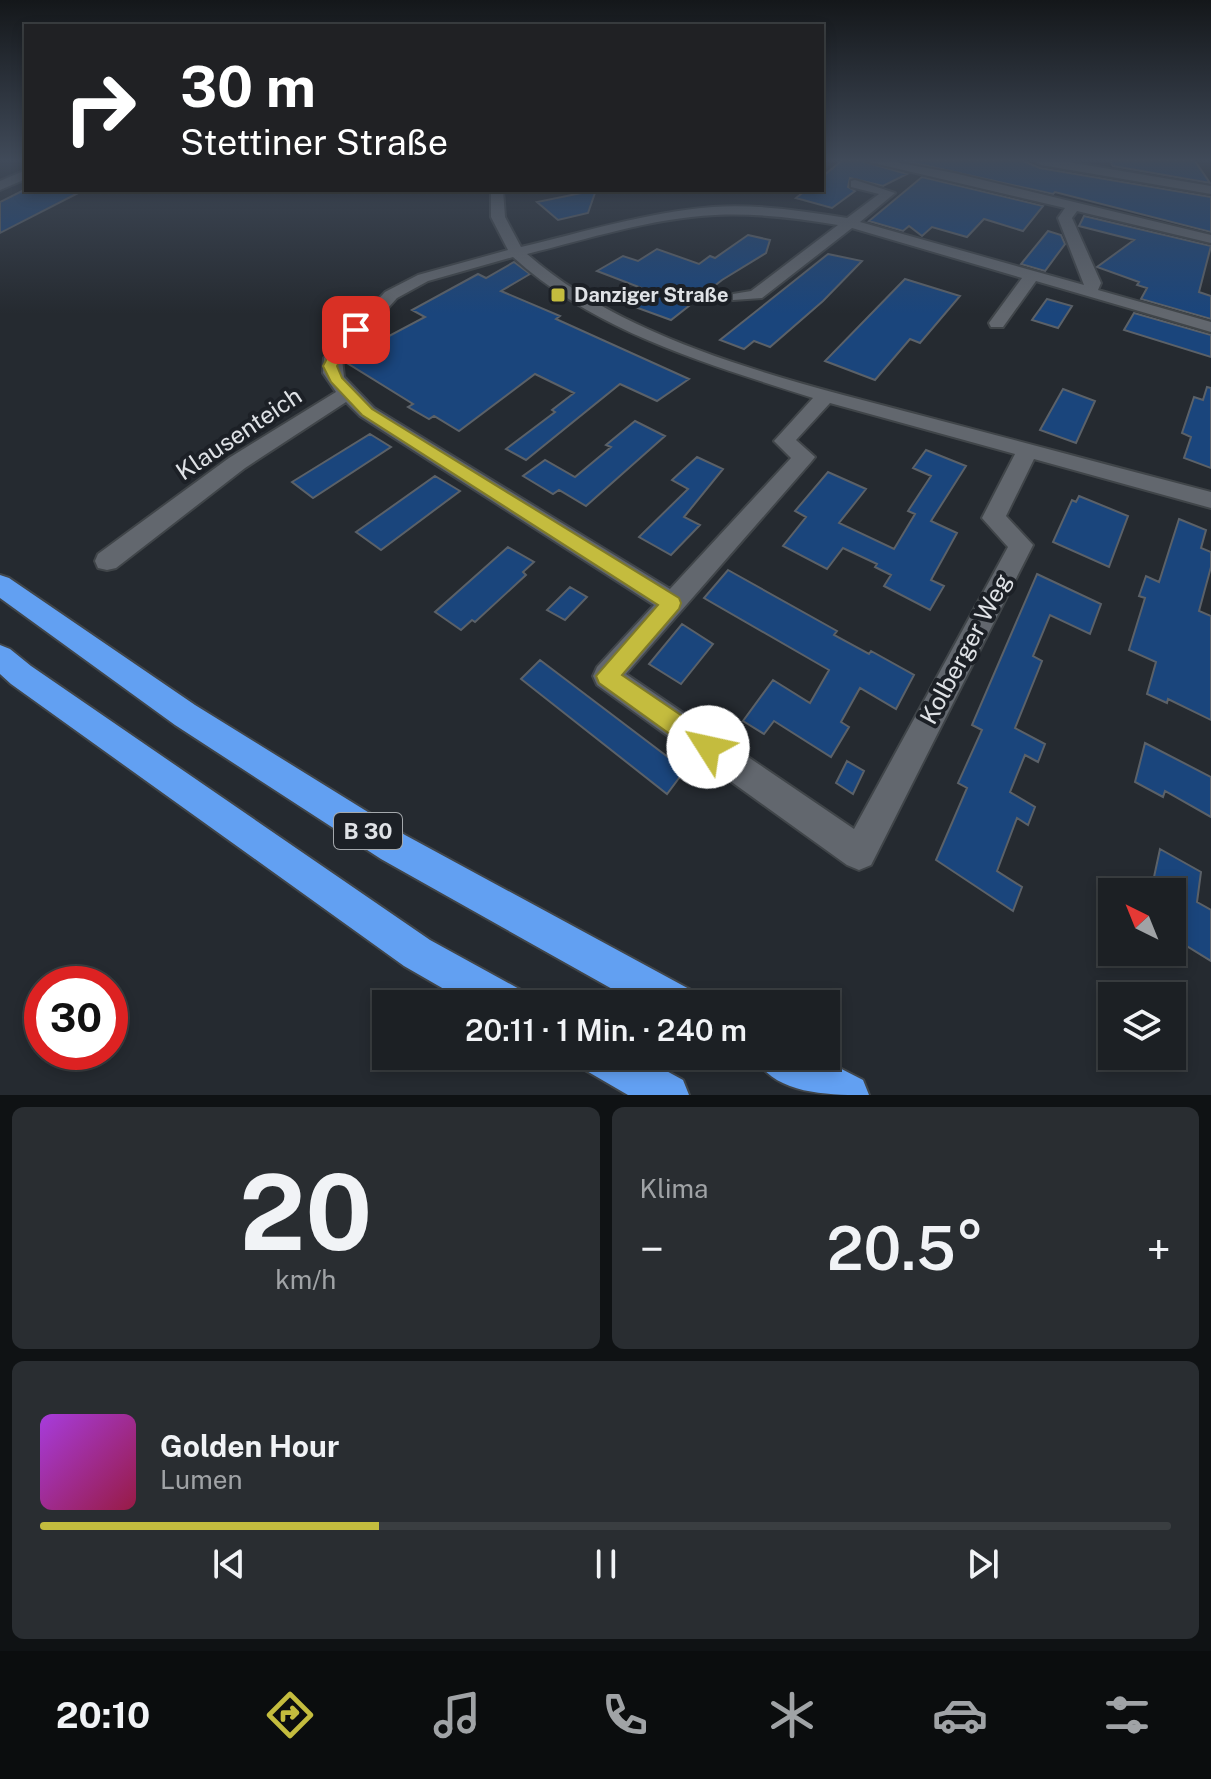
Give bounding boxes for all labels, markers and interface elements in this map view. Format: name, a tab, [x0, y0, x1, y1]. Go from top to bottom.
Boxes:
text: 30 m	[180, 54, 316, 120]
icon: right	[48, 56, 152, 160]
text: Stettiner Straße	[180, 121, 448, 163]
place label: Danziger Straße	[574, 283, 729, 307]
marker: Danziger Straße	[549, 286, 567, 304]
pin	[322, 296, 390, 364]
icon: arrive	[334, 308, 378, 352]
street label: Klausenteich	[170, 381, 306, 485]
street label: Kolberger Weg	[914, 569, 1017, 729]
position arrow	[666, 705, 750, 789]
road number: B 30	[334, 813, 402, 849]
north arrow	[1098, 878, 1186, 966]
map controls	[1098, 878, 1186, 1070]
speed limit sign: 30	[24, 966, 128, 1070]
button: layers	[1098, 982, 1186, 1070]
text: 20:11 · 1 Min. · 240 m	[465, 1012, 747, 1048]
text: 20	[239, 1151, 372, 1273]
text: Klima	[640, 1173, 708, 1204]
text: 20.5°	[827, 1213, 984, 1284]
text: −	[640, 1223, 664, 1275]
text: +	[1147, 1223, 1171, 1275]
text: km/h	[275, 1264, 336, 1295]
text: Golden Hour	[160, 1428, 339, 1464]
text: Lumen	[160, 1464, 243, 1495]
icon: previous	[207, 1542, 251, 1586]
icon: pause	[584, 1542, 628, 1586]
icon: next	[961, 1542, 1005, 1586]
icon: directions	[262, 1687, 318, 1743]
icon: music	[429, 1687, 485, 1743]
icon: phone	[597, 1687, 653, 1743]
icon: climate	[764, 1687, 820, 1743]
icon: car	[932, 1687, 988, 1743]
icon: filters	[1099, 1687, 1155, 1743]
text: 20:10	[56, 1694, 150, 1736]

